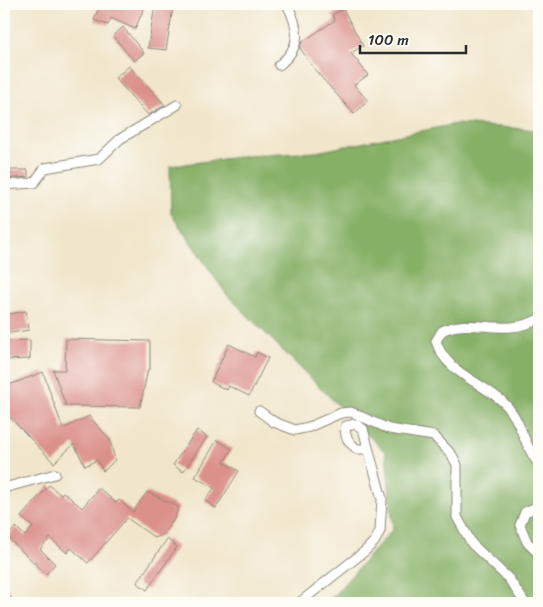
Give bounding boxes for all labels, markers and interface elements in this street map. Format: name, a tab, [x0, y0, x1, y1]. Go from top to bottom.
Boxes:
scale bar	[360, 22, 467, 54]
text: 100 m	[368, 27, 409, 53]

